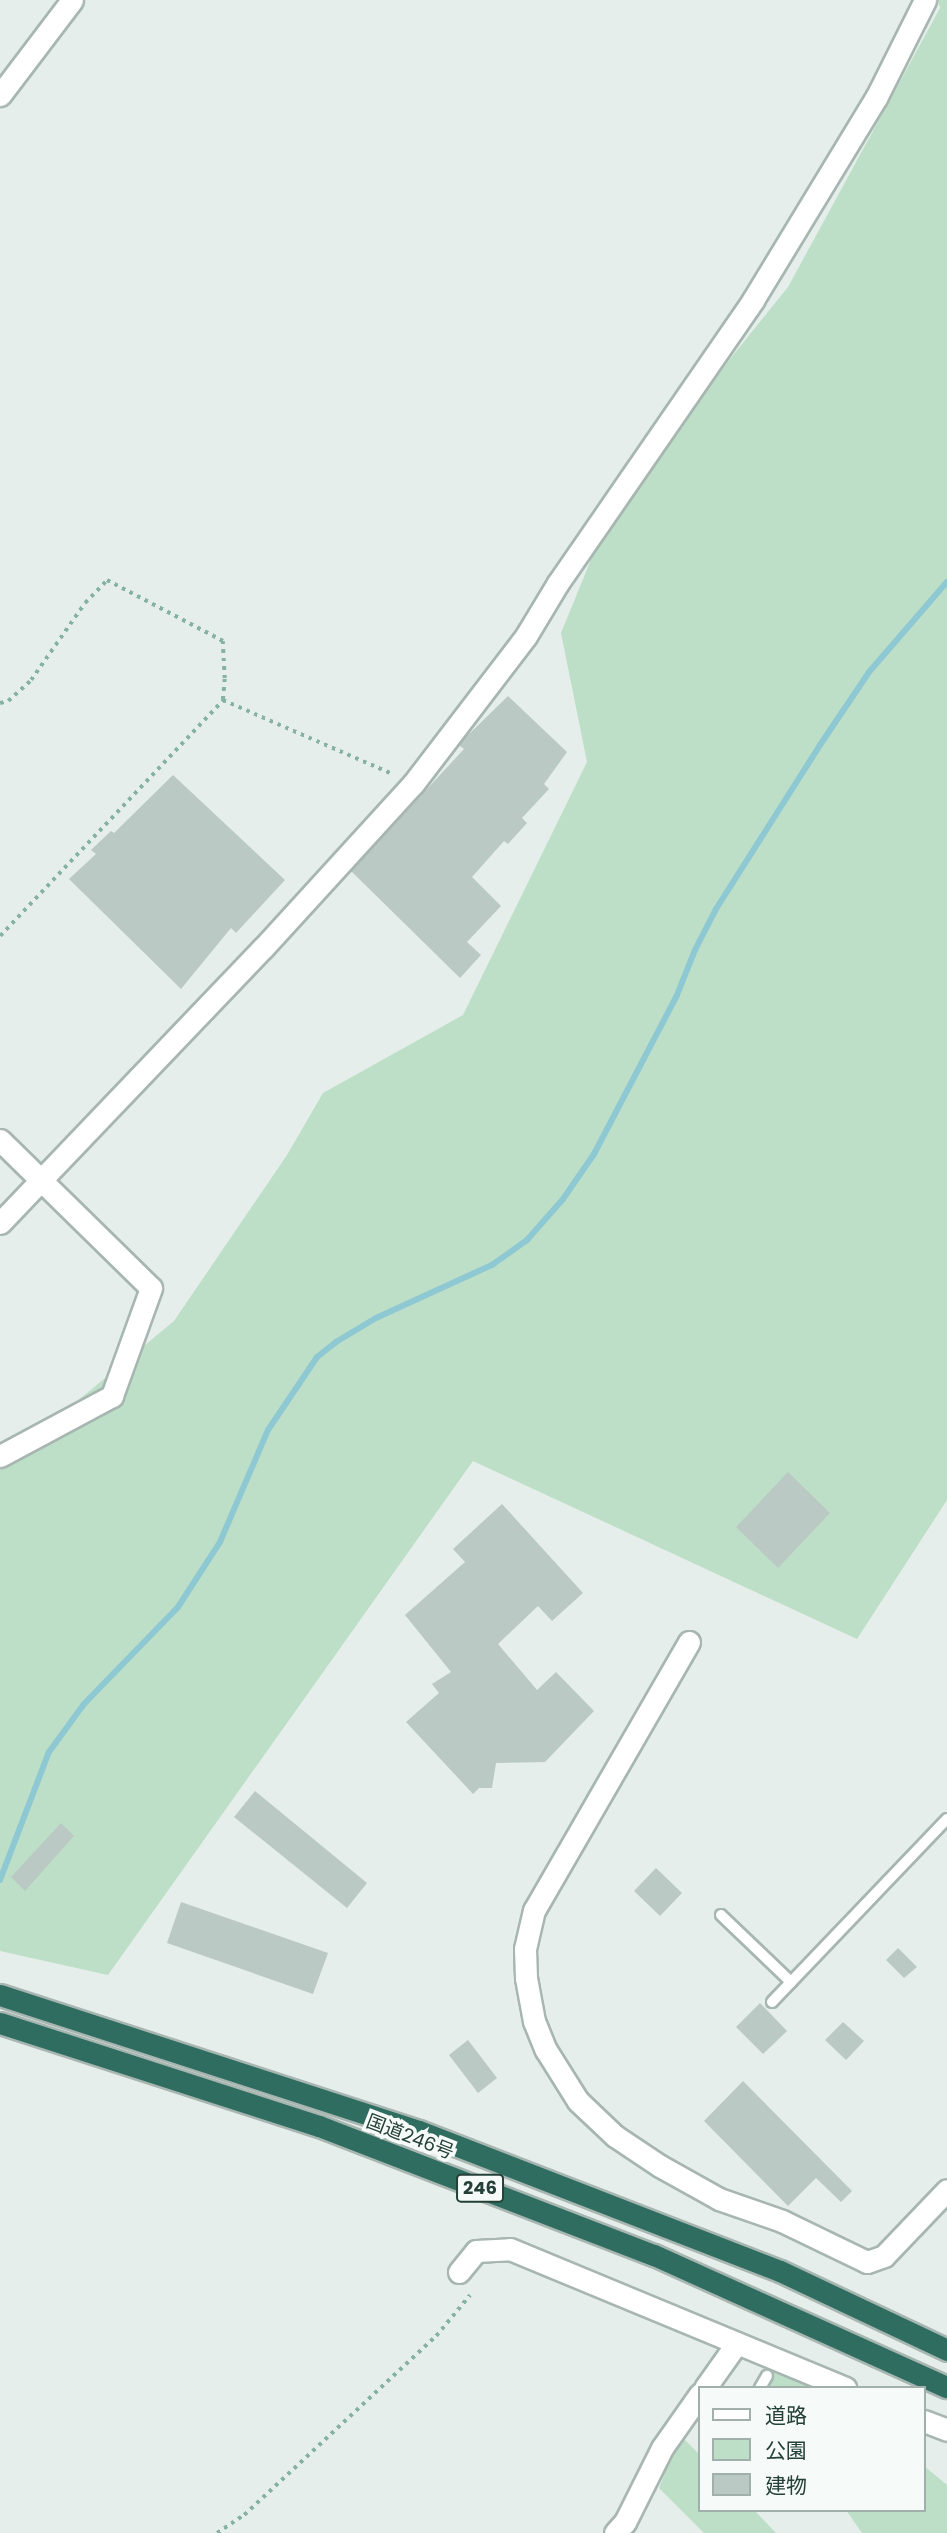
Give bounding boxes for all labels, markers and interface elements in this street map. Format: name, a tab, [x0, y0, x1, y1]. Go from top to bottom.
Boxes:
street label: 国道246号	[363, 2110, 457, 2164]
road number: 246	[456, 2174, 504, 2202]
legend	[698, 2386, 926, 2512]
text: 道路	[765, 2401, 807, 2430]
text: 公園	[765, 2436, 807, 2465]
text: 建物	[765, 2471, 807, 2500]

